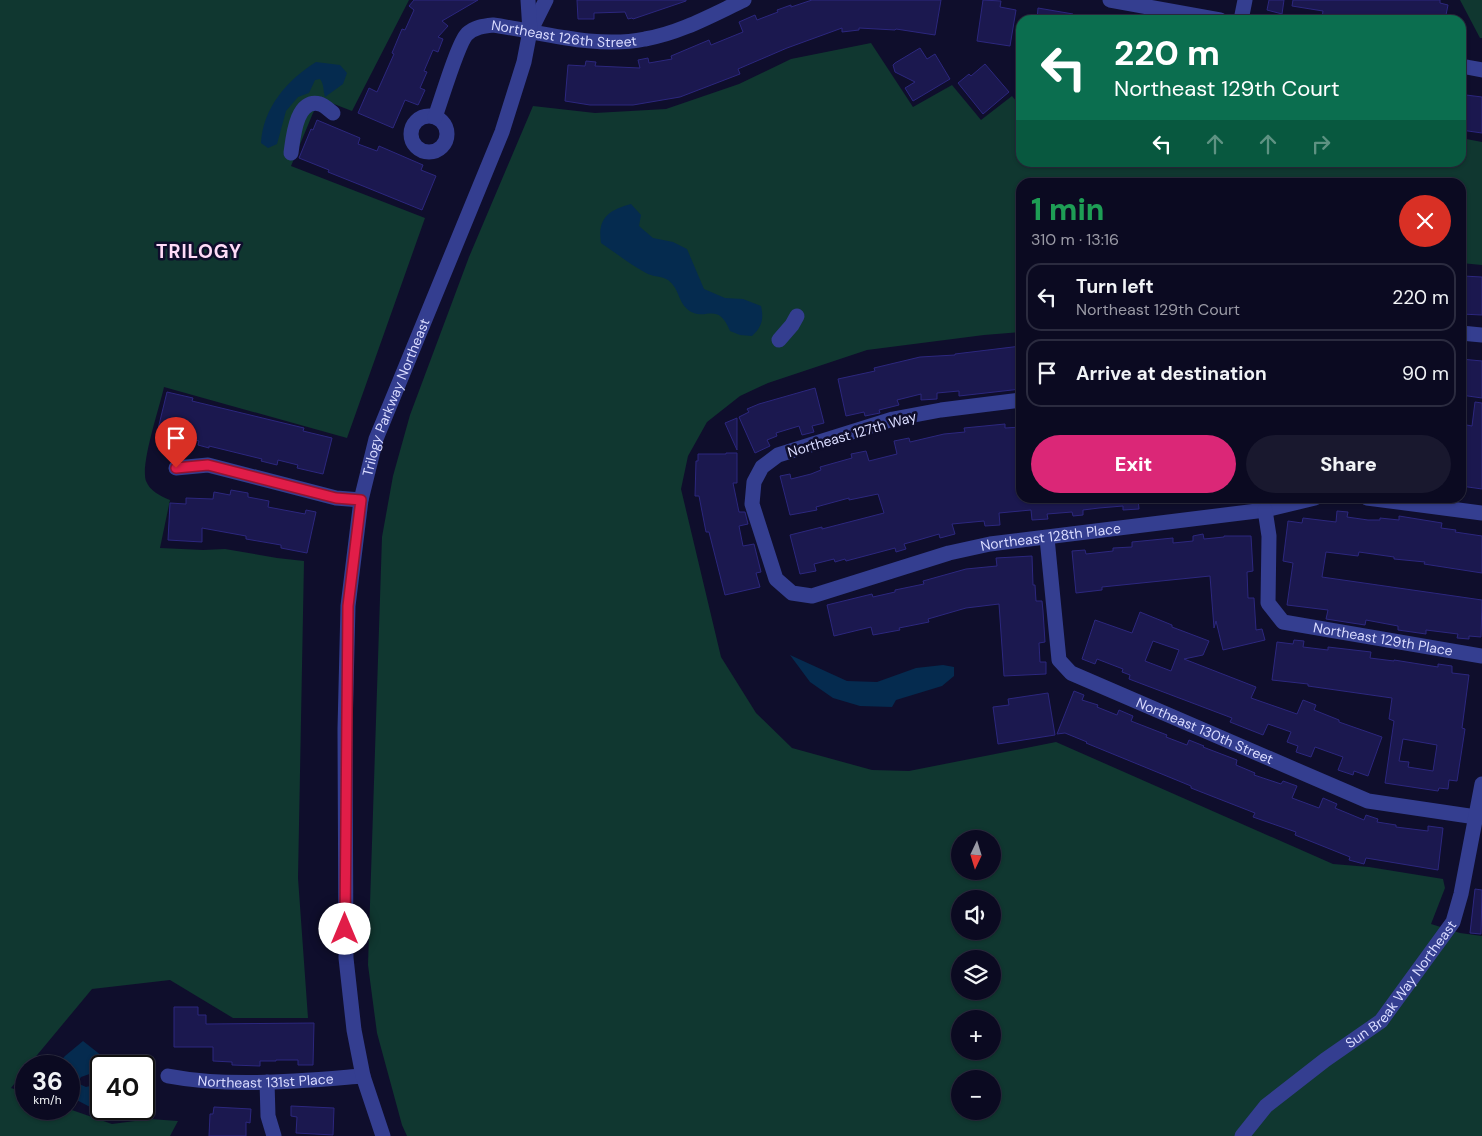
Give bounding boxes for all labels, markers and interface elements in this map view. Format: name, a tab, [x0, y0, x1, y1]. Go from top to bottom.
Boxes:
street label: Northeast 126th Street	[490, 16, 638, 51]
text: 220 m	[1114, 30, 1220, 76]
icon: left	[1031, 35, 1096, 100]
text: Northeast 129th Court	[1114, 74, 1340, 103]
icon: left	[1148, 130, 1176, 158]
icon: ahead	[1201, 130, 1229, 158]
icon: ahead	[1254, 130, 1282, 158]
icon: right	[1307, 130, 1335, 158]
text: 1 min	[1031, 190, 1104, 229]
button: close	[1399, 195, 1451, 247]
text: 310 m · 13:16	[1031, 229, 1119, 250]
district label: TRILOGY	[156, 239, 242, 264]
text: Turn left	[1076, 274, 1154, 299]
icon: left	[1033, 283, 1061, 311]
text: 220 m	[1392, 285, 1449, 310]
text: Northeast 129th Court	[1076, 299, 1240, 320]
street label: Trilogy Parkway Northeast	[358, 316, 434, 478]
icon: arrive	[1033, 359, 1061, 387]
text: Arrive at destination	[1076, 361, 1267, 386]
text: 90 m	[1402, 361, 1449, 386]
street label: Northeast 127th Way	[786, 407, 919, 461]
pin	[155, 417, 197, 468]
icon: arrive	[162, 424, 190, 452]
button: Exit	[1031, 435, 1236, 493]
button: Share	[1246, 435, 1451, 493]
street label: Northeast 128th Place	[979, 519, 1122, 555]
street label: Northeast 129th Place	[1312, 618, 1454, 660]
street label: Northeast 130th Street	[1134, 693, 1276, 768]
north arrow	[951, 830, 1001, 880]
map controls	[951, 830, 1001, 1120]
button: sound	[951, 890, 1001, 940]
position arrow	[318, 902, 370, 954]
street label: Sun Break Way Northeast	[1342, 917, 1460, 1052]
button: layers	[951, 950, 1001, 1000]
button: +	[951, 1010, 1001, 1060]
speed limit sign: 40	[90, 1055, 155, 1120]
text: 36	[32, 1065, 63, 1098]
street label: Northeast 131st Place	[197, 1069, 334, 1092]
button: −	[951, 1070, 1001, 1120]
text: km/h	[33, 1092, 62, 1108]

